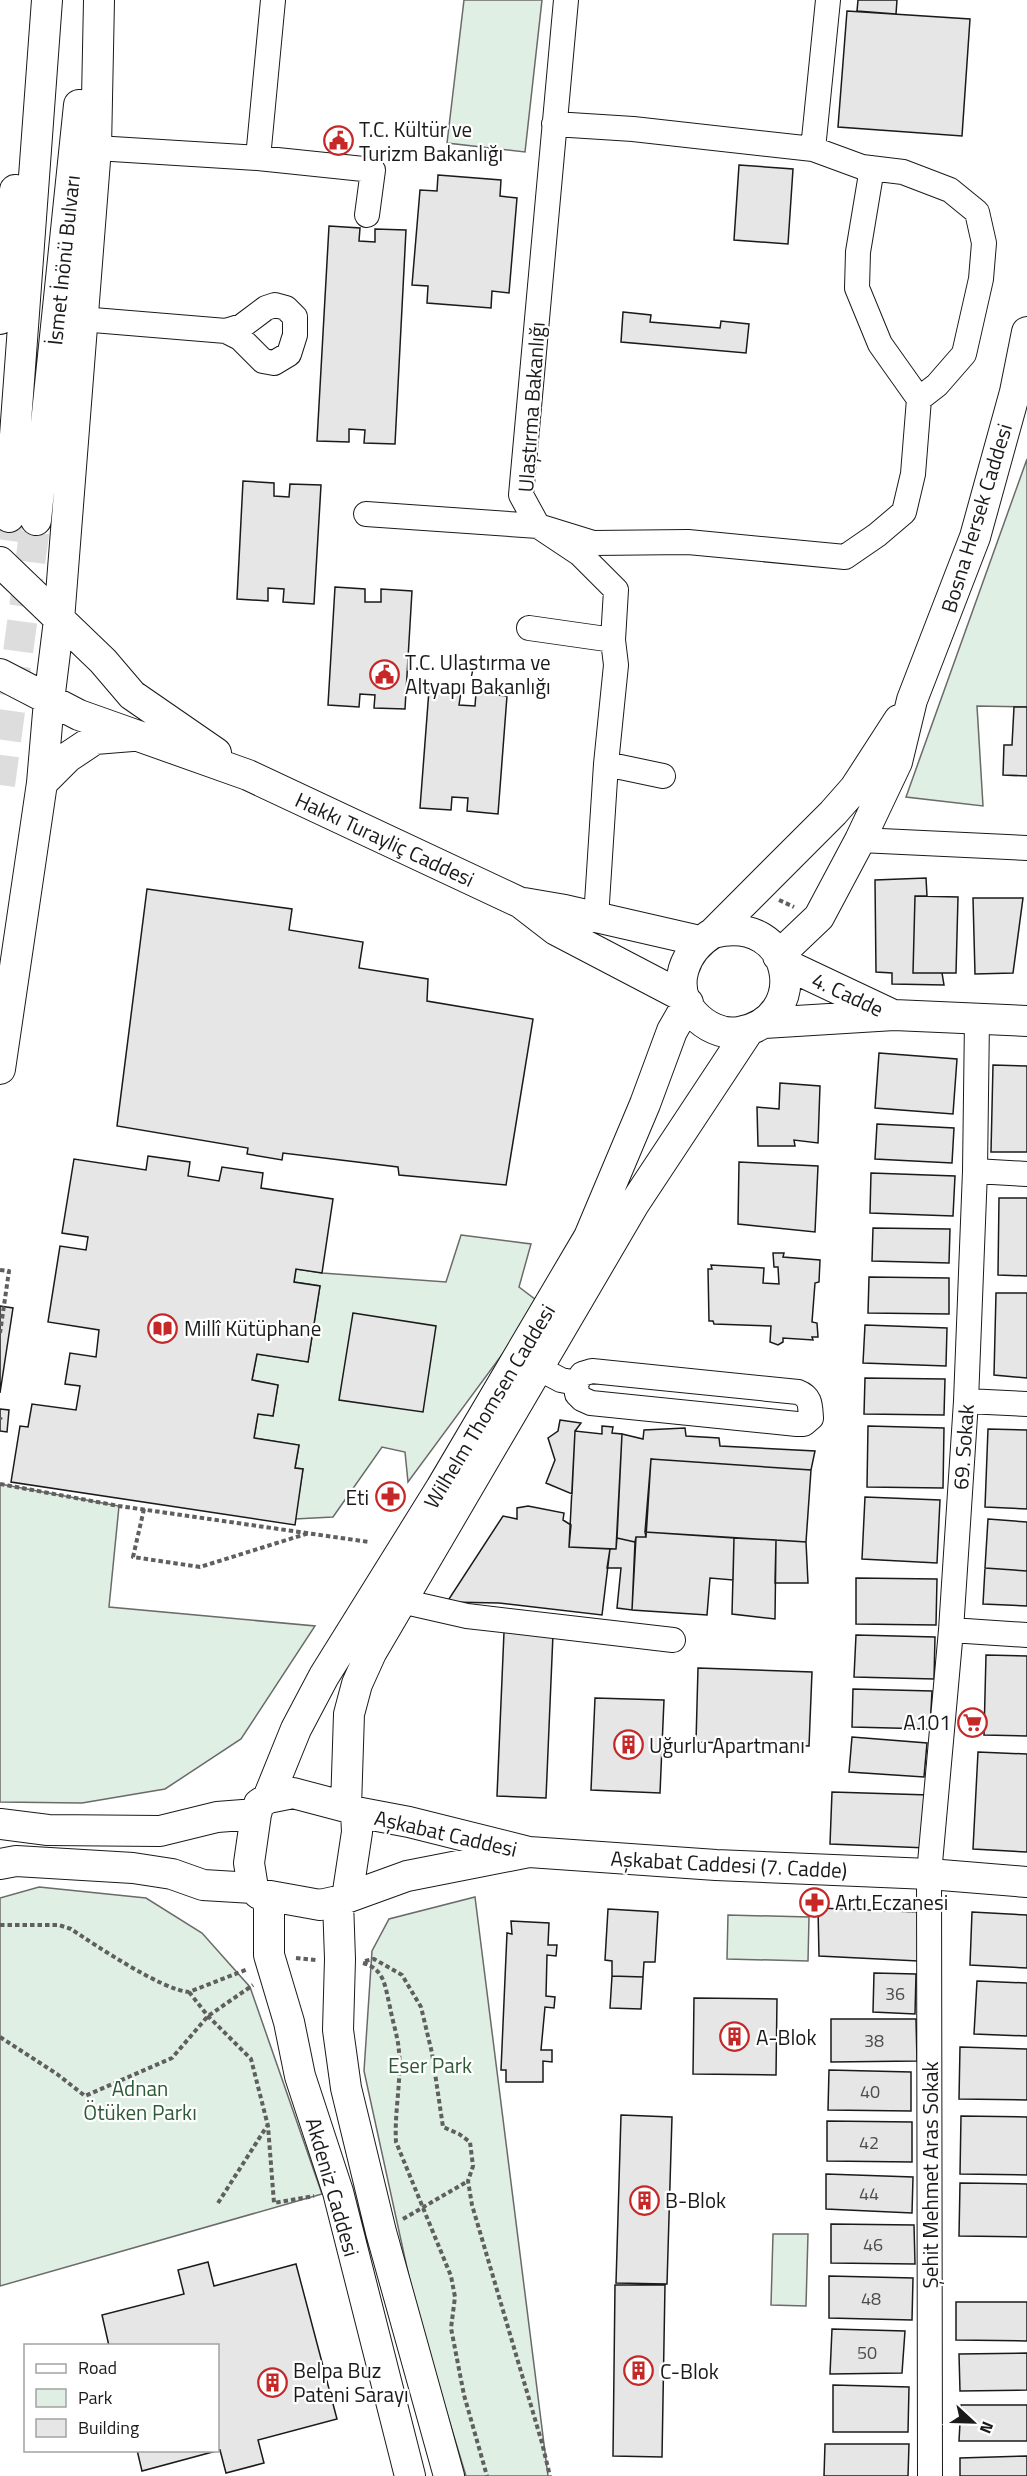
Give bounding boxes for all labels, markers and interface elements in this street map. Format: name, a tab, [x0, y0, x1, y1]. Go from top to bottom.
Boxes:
place label: T.C. Kültür ve Turizm Bakanlığı	[359, 113, 503, 169]
public building icon: T.C. Kültür ve Turizm Bakanlığı	[322, 125, 354, 157]
street label: İsmet İnönü Bulvarı	[38, 173, 88, 347]
street label: Ulaştırma Bakanlığı	[509, 321, 553, 493]
street label: Bosna Hersek Caddesi	[932, 419, 1020, 617]
place label: T.C. Ulaştırma ve Altyapı Bakanlığı	[405, 646, 551, 702]
public building icon: T.C. Ulaştırma ve Altyapı Bakanlığı	[368, 658, 400, 690]
street label: Hakkı Turayliç Caddesi	[290, 783, 480, 895]
street label: 4. Cadde	[807, 964, 889, 1024]
street label: Wilhelm Thomsen Caddesi	[415, 1298, 563, 1514]
library icon: Millî Kütüphane	[147, 1312, 179, 1344]
place label: Millî Kütüphane	[184, 1312, 321, 1344]
street label: 69. Sokak	[944, 1403, 982, 1491]
place label: Eti	[346, 1481, 369, 1513]
pharmacy icon: Eti	[374, 1481, 406, 1513]
place label: A101	[903, 1706, 951, 1738]
supermarket icon: A101	[956, 1706, 988, 1738]
building icon: Uğurlu Apartmanı	[612, 1729, 644, 1761]
place label: Uğurlu Apartmanı	[649, 1729, 805, 1761]
street label: Aşkabat Caddesi	[372, 1801, 520, 1865]
street label: Aşkabat Caddesi (7. Cadde)	[610, 1842, 848, 1886]
pharmacy icon: Artı Eczanesi	[798, 1886, 830, 1918]
place label: Artı Eczanesi	[835, 1886, 948, 1918]
house number: 36	[885, 1980, 905, 2007]
building icon: A-Blok	[719, 2021, 751, 2053]
place label: A-Blok	[756, 2021, 816, 2053]
house number: 38	[864, 2027, 884, 2054]
park label: Eser Park	[388, 2049, 472, 2081]
street label: Şehit Mehmet Aras Sokak	[914, 2061, 946, 2289]
park label: Adnan Ötüken Parkı	[83, 2072, 197, 2128]
house number: 40	[860, 2078, 880, 2105]
street label: Akdeniz Caddesi	[298, 2114, 368, 2260]
house number: 42	[859, 2129, 879, 2156]
house number: 44	[859, 2180, 879, 2207]
building icon: B-Blok	[628, 2184, 660, 2216]
place label: B-Blok	[665, 2184, 726, 2216]
house number: 46	[863, 2231, 883, 2258]
house number: 48	[861, 2285, 881, 2312]
house number: 50	[857, 2339, 877, 2366]
legend	[24, 2344, 219, 2452]
text: Road	[78, 2354, 117, 2381]
place label: Belpa Buz Pateni Sarayı	[293, 2354, 409, 2410]
building icon: C-Blok	[623, 2355, 655, 2387]
place label: C-Blok	[660, 2355, 719, 2387]
building icon: Belpa Buz Pateni Sarayı	[256, 2366, 288, 2398]
text: Park	[78, 2384, 113, 2411]
north arrow	[943, 2392, 1003, 2452]
text: Building	[78, 2414, 139, 2441]
text: N	[974, 2418, 1000, 2437]

